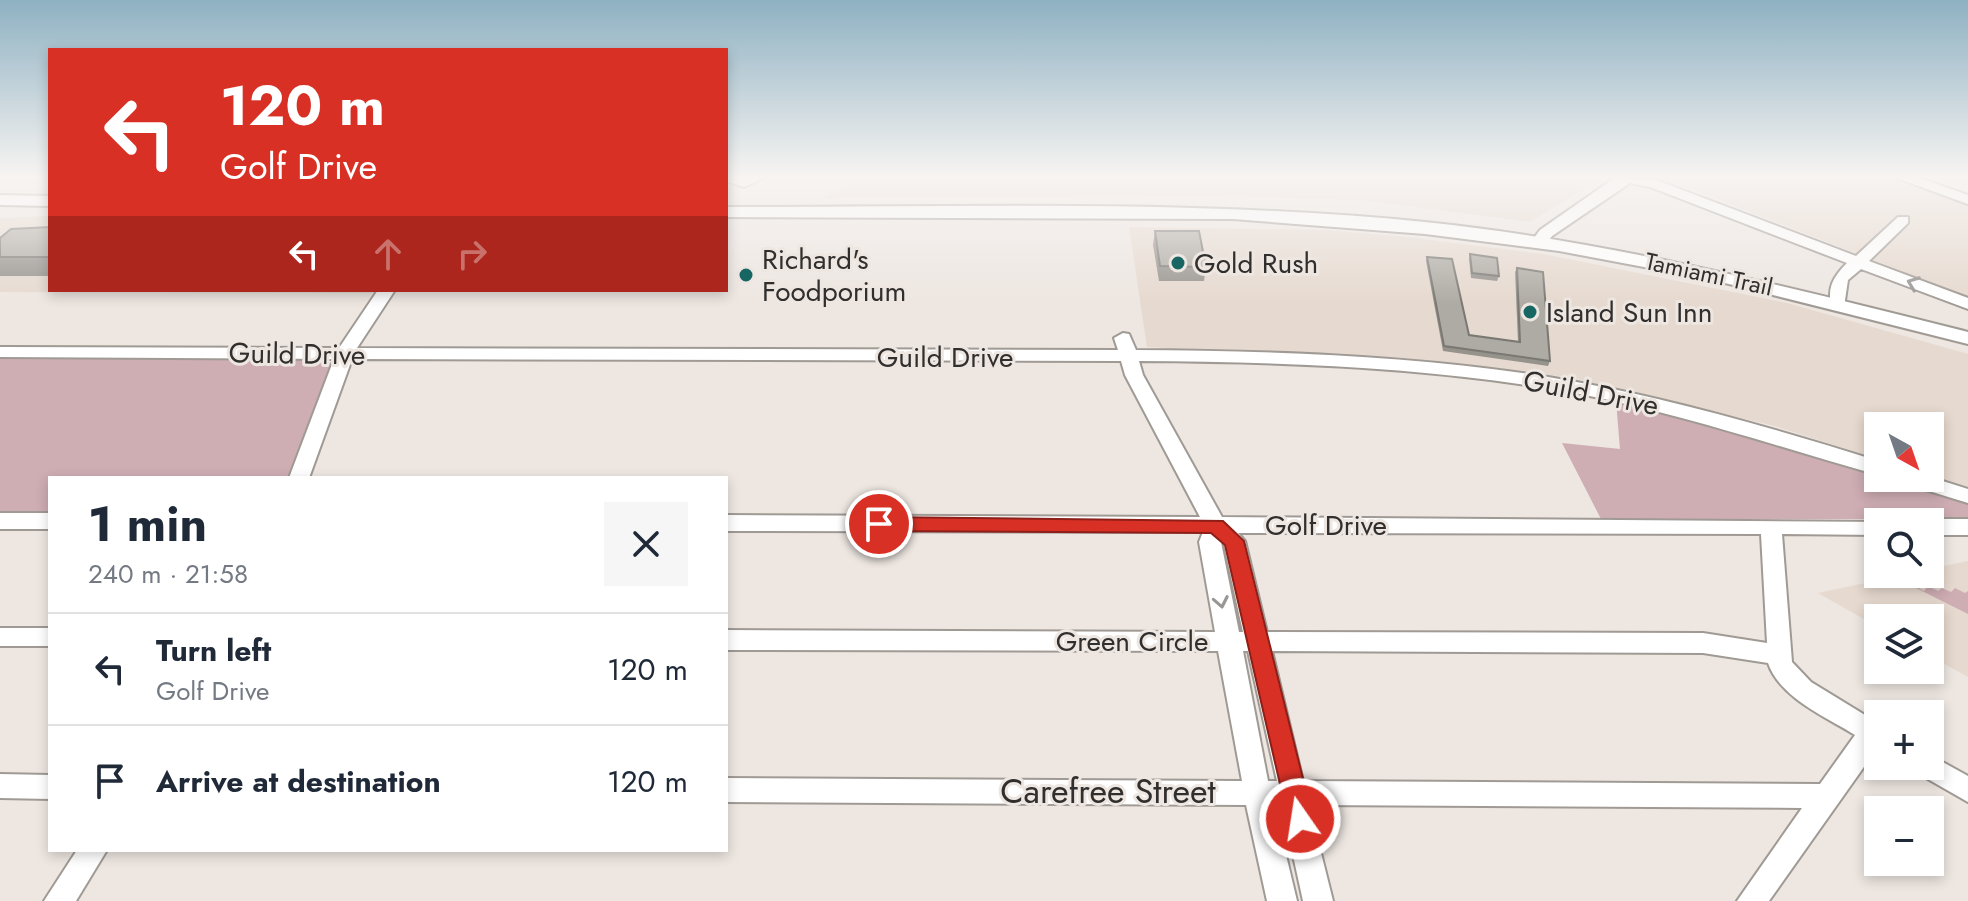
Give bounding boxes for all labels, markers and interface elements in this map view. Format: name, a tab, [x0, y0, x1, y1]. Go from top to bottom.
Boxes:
text: 120 m	[220, 65, 385, 146]
icon: left	[88, 80, 192, 184]
text: Golf Drive	[220, 140, 377, 192]
icon: left	[282, 232, 326, 276]
icon: ahead	[366, 232, 410, 276]
icon: right	[450, 232, 494, 276]
place label: Richard's Foodporium	[762, 239, 906, 312]
place label: Gold Rush	[1194, 243, 1318, 284]
street label: Tamiami Trail	[1642, 243, 1776, 305]
marker: Gold Rush	[1169, 254, 1187, 272]
marker: Richard's Foodporium	[737, 266, 755, 284]
one-way arrow	[1907, 276, 1921, 293]
place label: Island Sun Inn	[1546, 292, 1713, 333]
marker: Island Sun Inn	[1521, 303, 1539, 321]
street label: Guild Drive	[228, 332, 366, 376]
street label: Guild Drive	[877, 337, 1013, 378]
street label: Guild Drive	[1520, 360, 1662, 426]
north arrow	[1864, 412, 1944, 492]
map controls	[1864, 412, 1944, 876]
text: 1 min	[88, 490, 207, 559]
pin	[845, 490, 913, 558]
button: close	[604, 502, 688, 586]
icon: arrive	[857, 502, 901, 546]
street label: Golf Drive	[1265, 505, 1387, 546]
button: search	[1864, 508, 1944, 588]
text: 240 m · 21:58	[88, 555, 248, 593]
one-way arrow	[1212, 595, 1229, 608]
button: layers	[1864, 604, 1944, 684]
street label: Green Circle	[1056, 621, 1208, 662]
text: Turn left	[156, 629, 271, 672]
icon: left	[88, 647, 132, 691]
text: 120 m	[607, 648, 688, 691]
text: Golf Drive	[156, 672, 269, 710]
button: +	[1864, 700, 1944, 780]
icon: arrive	[88, 759, 132, 803]
text: Arrive at destination	[156, 760, 441, 803]
text: 120 m	[607, 760, 688, 803]
street label: Carefree Street	[1000, 767, 1216, 816]
position arrow	[1258, 777, 1342, 861]
button: −	[1864, 796, 1944, 876]

